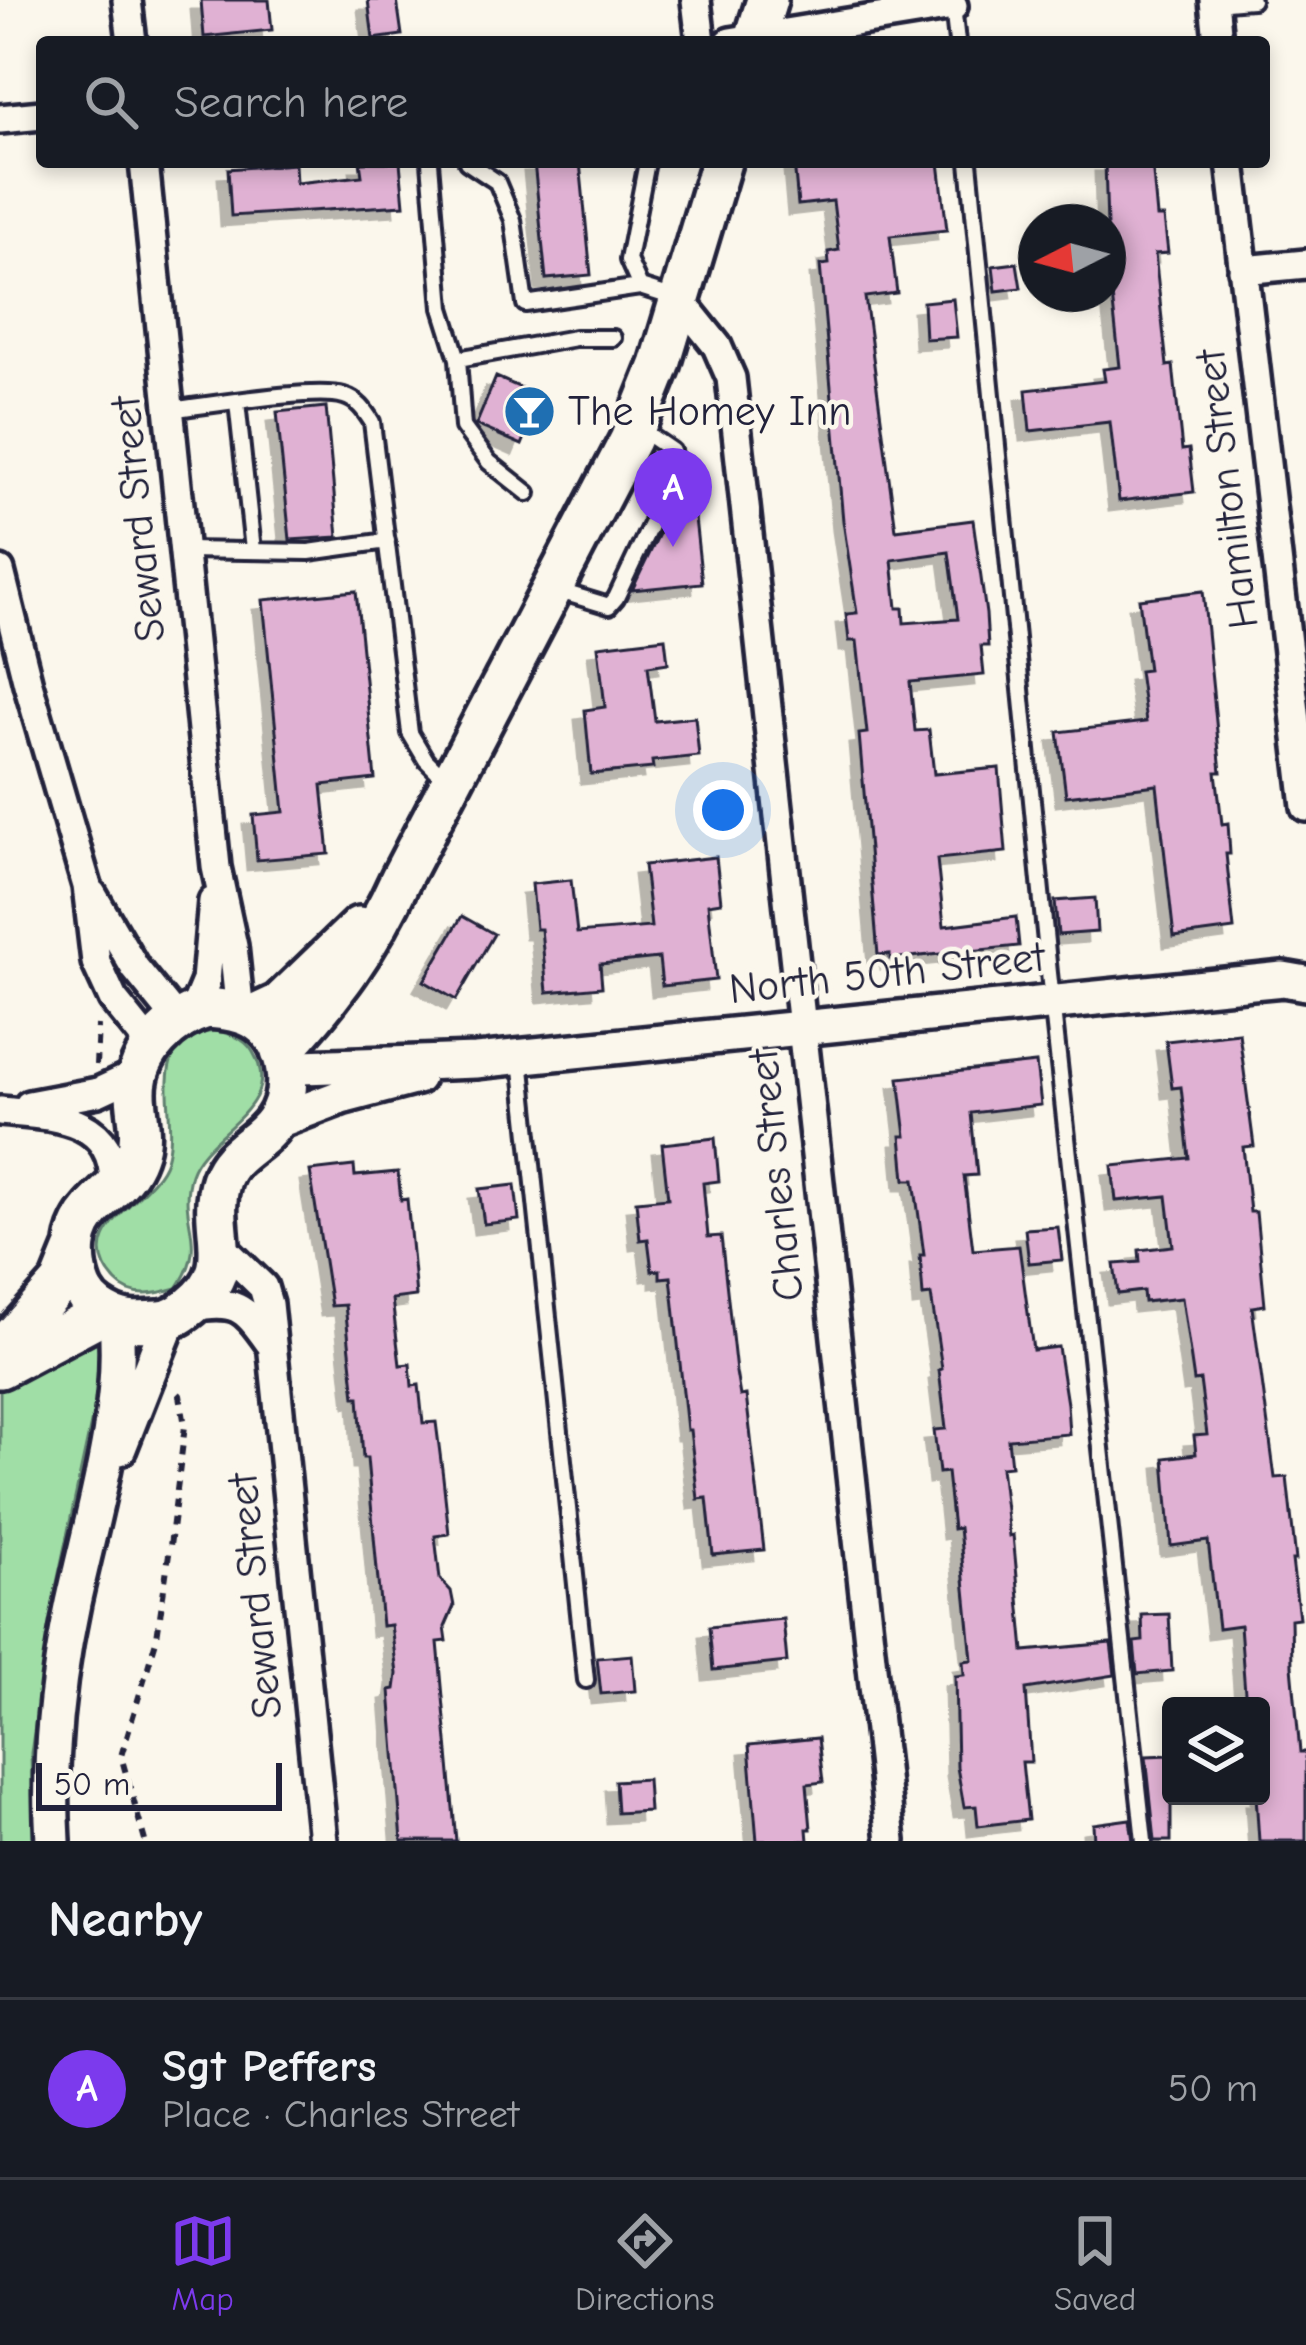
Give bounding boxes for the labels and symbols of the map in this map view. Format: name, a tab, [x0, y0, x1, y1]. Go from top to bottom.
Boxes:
north arrow	[1018, 204, 1126, 312]
street label: Hamilton Street	[1185, 345, 1268, 631]
bar icon: The Homey Inn	[501, 383, 557, 439]
place label: The Homey Inn	[568, 387, 852, 436]
street label: Seward Street	[101, 392, 175, 644]
pin: A	[634, 448, 712, 547]
your location	[693, 780, 753, 840]
street label: North 50th Street	[727, 932, 1049, 1014]
street label: Charles Street	[738, 1044, 814, 1304]
street label: Seward Street	[218, 1469, 292, 1721]
scale bar	[36, 1757, 282, 1810]

